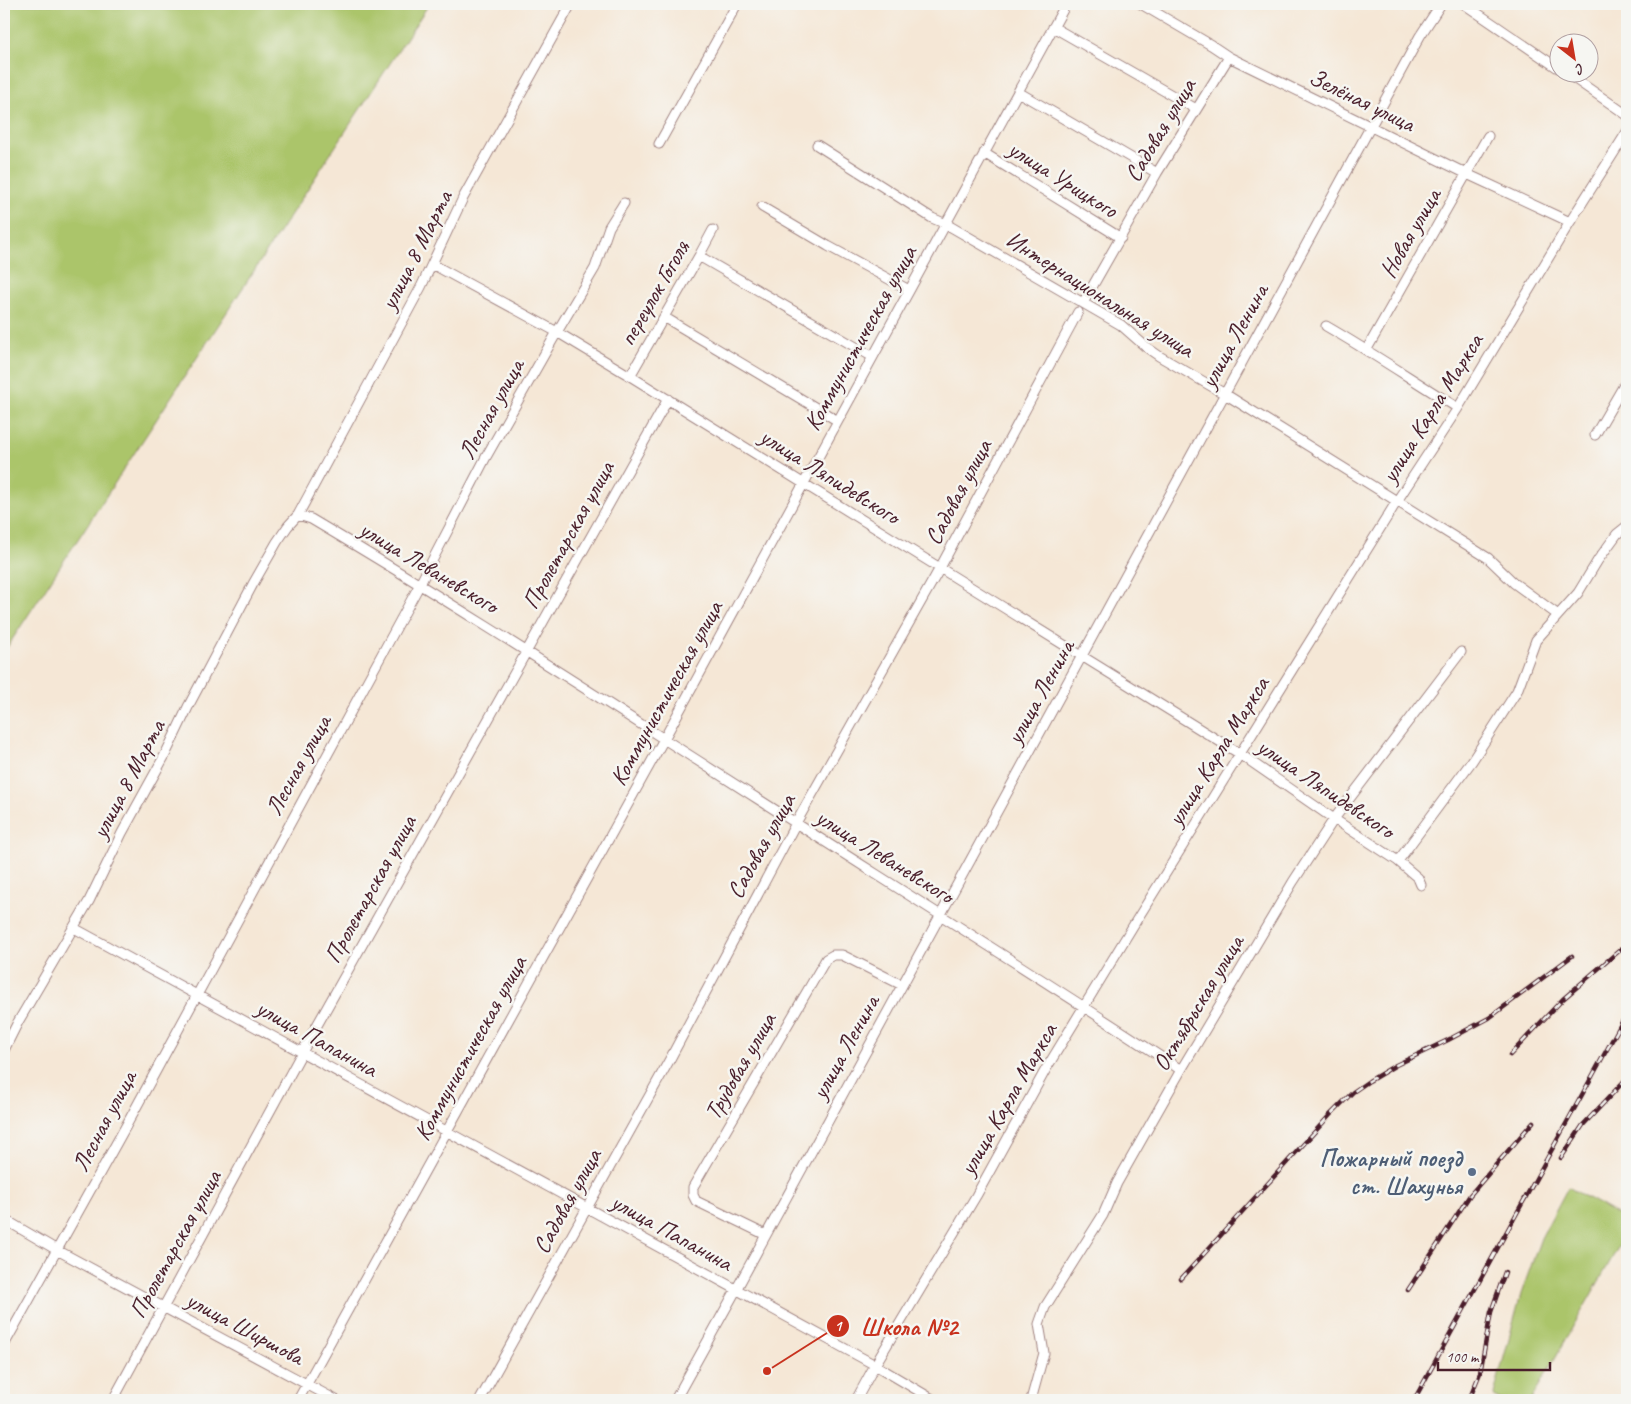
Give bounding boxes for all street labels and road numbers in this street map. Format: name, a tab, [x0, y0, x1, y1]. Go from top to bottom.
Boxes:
street label: Зелёная улица	[1304, 62, 1421, 139]
street label: Садовая улица	[1117, 72, 1203, 187]
street label: улица Урицкого	[1001, 133, 1125, 225]
street label: Новая улица	[1372, 181, 1449, 283]
street label: улица 8 Марта	[372, 184, 459, 316]
street label: Интернациональная улица	[1000, 224, 1201, 365]
street label: переулок Гоголя	[612, 234, 697, 351]
street label: Коммунистическая улица	[797, 239, 924, 436]
street label: улица Ленина	[1192, 277, 1276, 395]
street label: улица Карла Маркса	[1373, 327, 1491, 490]
street label: Лесная улица	[451, 352, 532, 464]
street label: улица Ляпидевского	[753, 420, 908, 532]
street label: Садовая улица	[918, 433, 999, 550]
street label: Пролетарская улица	[515, 455, 622, 614]
street label: улица Леваневского	[352, 513, 506, 622]
street label: Коммунистическая улица	[603, 594, 730, 791]
street label: улица Ленина	[998, 633, 1082, 751]
street label: улица Карла Маркса	[1159, 670, 1277, 833]
street label: Лесная улица	[258, 708, 339, 820]
street label: улица 8 Марта	[83, 713, 172, 845]
street label: улица Ляпидевского	[1250, 730, 1402, 846]
street label: Садовая улица	[720, 787, 803, 904]
street label: улица Леваневского	[809, 801, 962, 912]
street label: Пролетарская улица	[317, 809, 424, 968]
street label: Октябрьская улица	[1146, 928, 1251, 1076]
street label: Коммунистическая улица	[407, 949, 534, 1146]
street label: улица Ленина	[803, 988, 887, 1106]
street label: улица Папанина	[249, 991, 384, 1084]
street label: Трудовая улица	[697, 1006, 783, 1125]
street label: улица Карла Маркса	[951, 1016, 1064, 1182]
street label: Лесная улица	[65, 1064, 144, 1177]
street label: Садовая улица	[526, 1142, 609, 1259]
street label: Пролетарская улица	[122, 1164, 229, 1323]
street label: улица Папанина	[604, 1185, 739, 1278]
street label: улица Ширшова	[179, 1284, 311, 1372]

